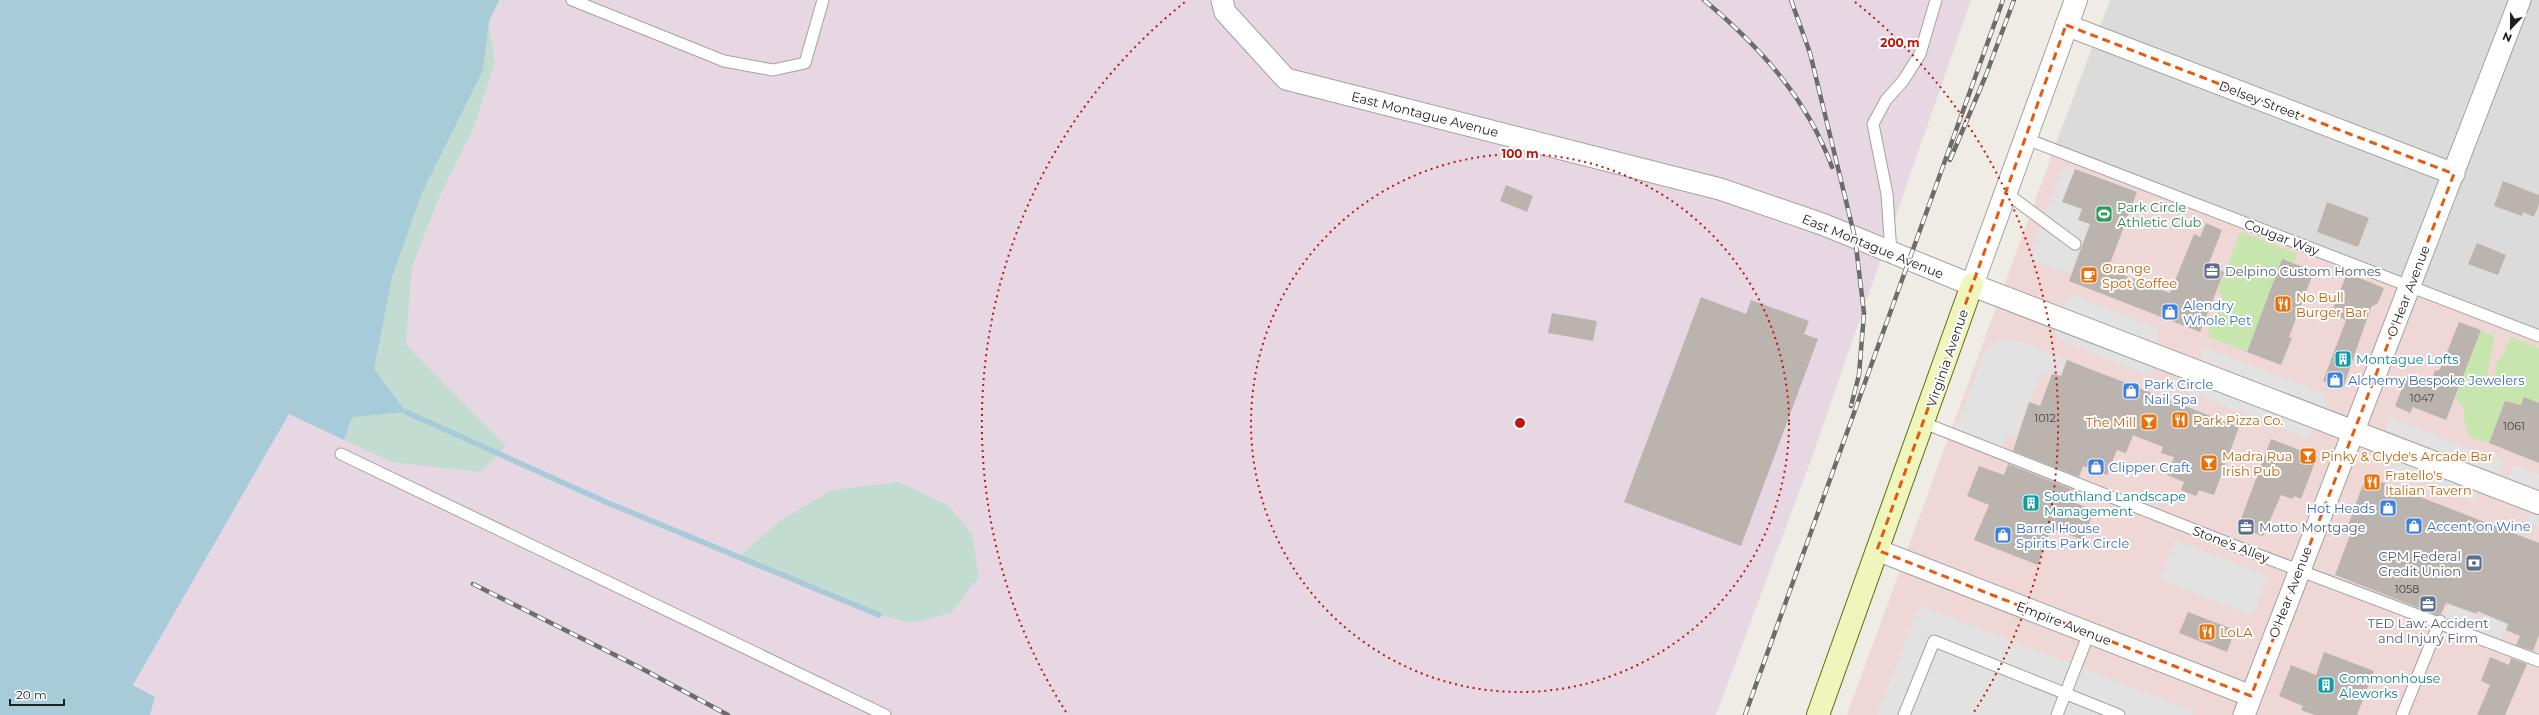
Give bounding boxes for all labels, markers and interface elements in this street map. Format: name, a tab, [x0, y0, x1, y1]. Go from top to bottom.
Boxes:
north arrow	[2491, 8, 2531, 48]
text: N	[2501, 29, 2514, 45]
text: 200 m	[1880, 35, 1920, 50]
street label: Delsey Street	[2217, 77, 2303, 123]
street label: East Montague Avenue	[1350, 88, 1500, 140]
text: 100 m	[1502, 146, 1538, 161]
place label: Park Circle Athletic Club	[2117, 199, 2202, 230]
sports icon: Park Circle Athletic Club	[2094, 204, 2114, 224]
street label: East Montague Avenue	[1800, 210, 1946, 282]
street label: Cougar Way	[2242, 215, 2323, 259]
street label: O'Hear Avenue	[2383, 243, 2433, 339]
place label: Orange Spot Coffee	[2102, 260, 2177, 291]
office icon: Delpino Custom Homes	[2202, 261, 2222, 281]
place label: Delpino Custom Homes	[2225, 263, 2381, 279]
cafe icon: Orange Spot Coffee	[2079, 265, 2099, 285]
place label: No Bull Burger Bar	[2296, 289, 2368, 320]
restaurant icon: No Bull Burger Bar	[2273, 294, 2293, 314]
place label: Alendry Whole Pet	[2183, 297, 2251, 328]
shop icon: Alendry Whole Pet	[2160, 302, 2180, 322]
street label: Virginia Avenue	[1923, 307, 1971, 409]
building icon: Montague Lofts	[2333, 349, 2353, 369]
place label: Montague Lofts	[2356, 351, 2459, 367]
shop icon: Alchemy Bespoke Jewelers	[2325, 370, 2345, 390]
place label: Alchemy Bespoke Jewelers	[2348, 372, 2525, 388]
place label: Park Circle Nail Spa	[2144, 376, 2214, 407]
shop icon: Park Circle Nail Spa	[2121, 381, 2141, 401]
house number: 1047	[2410, 391, 2434, 405]
restaurant icon: Park Pizza Co.	[2170, 410, 2190, 430]
house number: 1012	[2034, 411, 2056, 425]
bar icon: The Mill	[2139, 412, 2159, 432]
place label: Park Pizza Co.	[2193, 412, 2283, 428]
place label: The Mill	[2086, 414, 2136, 430]
centre of rings	[1513, 416, 1527, 430]
house number: 1061	[2503, 419, 2525, 433]
bar icon: Pinky & Clyde's Arcade Bar	[2298, 446, 2318, 466]
place label: Madra Rua Irish Pub	[2222, 448, 2292, 479]
place label: Pinky & Clyde's Arcade Bar	[2321, 448, 2493, 464]
bar icon: Madra Rua Irish Pub	[2199, 453, 2219, 473]
shop icon: Clipper Craft	[2086, 457, 2106, 477]
place label: Clipper Craft	[2109, 459, 2191, 475]
place label: Fratello's Italian Tavern	[2385, 467, 2472, 498]
restaurant icon: Fratello's Italian Tavern	[2362, 472, 2382, 492]
place label: Southland Landscape Management	[2044, 488, 2186, 519]
building icon: Southland Landscape Management	[2021, 493, 2041, 513]
shop icon: Hot Heads	[2378, 498, 2398, 518]
place label: Hot Heads	[2307, 500, 2375, 516]
shop icon: Accent on Wine	[2404, 516, 2424, 536]
office icon: Motto Mortgage	[2236, 517, 2256, 537]
place label: Accent on Wine	[2427, 518, 2531, 534]
place label: Motto Mortgage	[2259, 519, 2366, 535]
place label: Barrel House Spirits Park Circle	[2016, 520, 2129, 551]
street label: Stone's Alley	[2190, 522, 2273, 566]
shop icon: Barrel House Spirits Park Circle	[1993, 525, 2013, 545]
street label: O'Hear Avenue	[2265, 544, 2315, 640]
place label: CPM Federal Credit Union	[2378, 548, 2461, 579]
bank icon: CPM Federal Credit Union	[2464, 553, 2484, 573]
house number: 1058	[2395, 582, 2419, 596]
office icon: TED Law: Accident and Injury Firm	[2418, 594, 2438, 614]
street label: Empire Avenue	[2014, 598, 2114, 648]
place label: TED Law: Accident and Injury Firm	[2367, 615, 2489, 646]
restaurant icon: LoLA	[2197, 622, 2217, 642]
place label: LoLA	[2220, 624, 2253, 640]
place label: Commonhouse Aleworks	[2339, 670, 2441, 701]
building icon: Commonhouse Aleworks	[2316, 675, 2336, 695]
scale bar	[10, 681, 64, 707]
text: 20 m	[16, 687, 47, 702]

